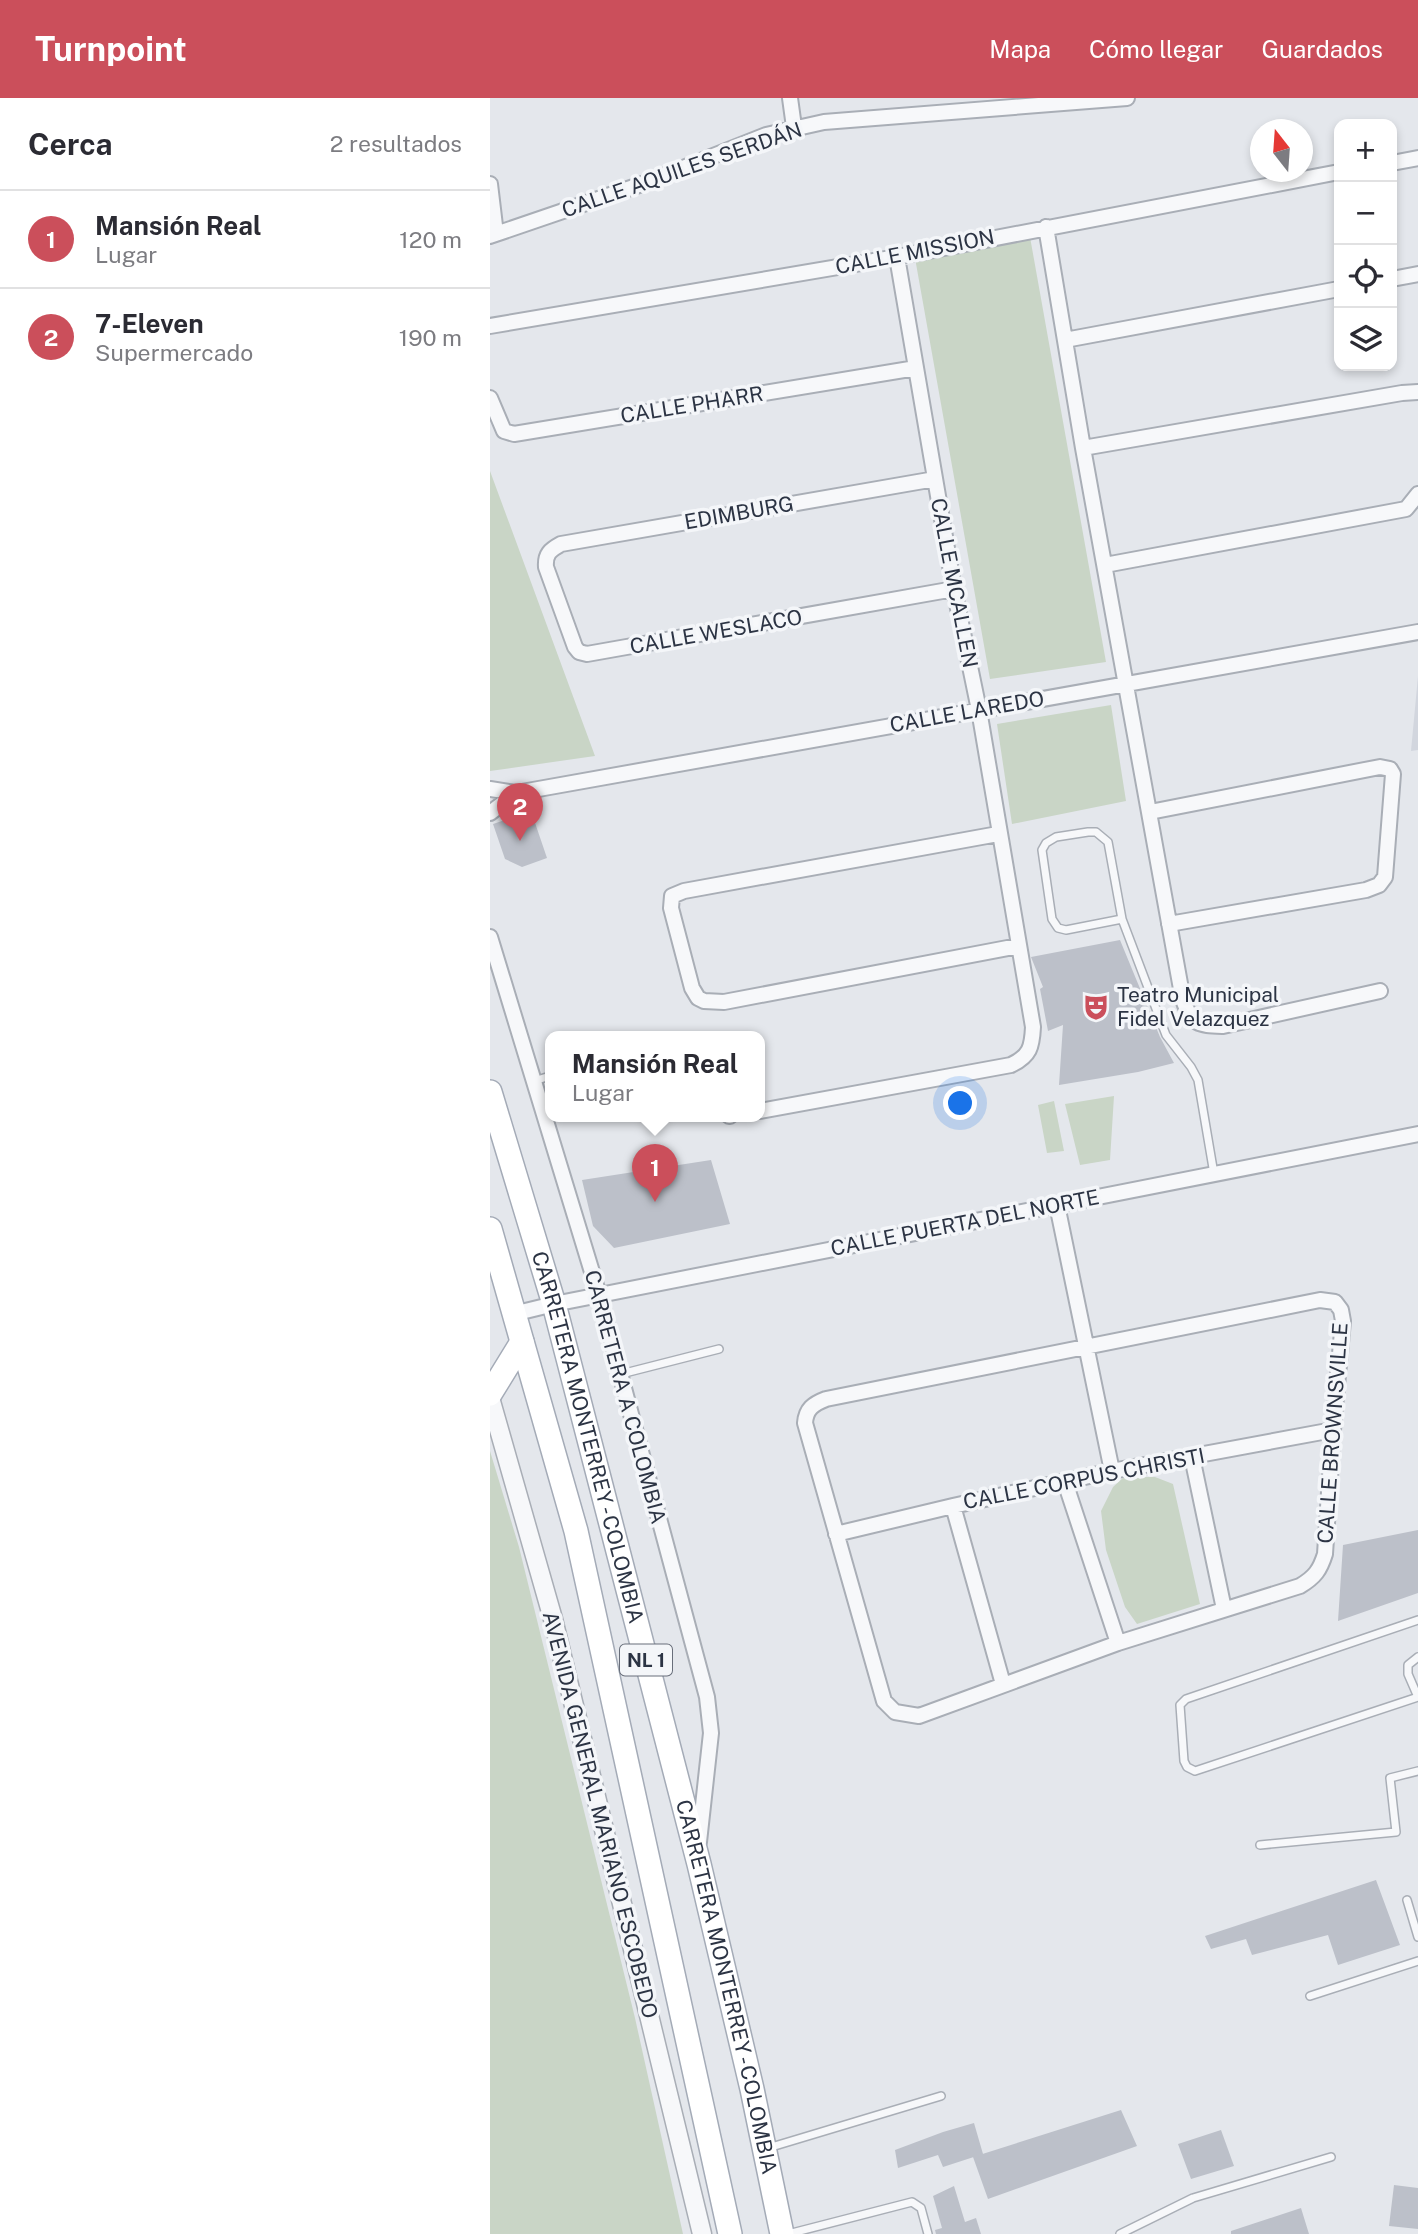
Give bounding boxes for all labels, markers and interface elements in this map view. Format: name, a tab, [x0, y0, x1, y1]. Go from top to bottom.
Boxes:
text: Turnpoint	[35, 30, 187, 68]
text: Mapa	[989, 35, 1051, 63]
text: Cómo llegar	[1089, 35, 1223, 63]
text: Guardados	[1261, 35, 1383, 63]
street label: CALLE AQUILES SERDÁN	[559, 117, 805, 222]
north arrow	[1250, 119, 1313, 182]
map controls	[1334, 119, 1397, 371]
button: +	[1334, 119, 1397, 182]
text: Cerca	[28, 126, 113, 162]
text: 2 resultados	[330, 130, 462, 157]
button: −	[1334, 182, 1397, 245]
text: Mansión Real	[95, 210, 262, 241]
street label: CALLE MISSION	[833, 224, 997, 279]
text: 1	[46, 226, 56, 253]
text: 120 m	[399, 226, 462, 253]
text: Lugar	[95, 241, 157, 268]
button: locate	[1334, 245, 1397, 308]
text: 7-Eleven	[95, 308, 204, 339]
button: layers	[1334, 308, 1397, 371]
text: 2	[44, 324, 58, 351]
text: 190 m	[399, 324, 462, 351]
text: Supermercado	[95, 339, 253, 366]
street label: CALLE PHARR	[619, 381, 765, 428]
street label: EDIMBURG	[682, 491, 795, 534]
street label: CALLE MCALLEN	[926, 496, 983, 670]
street label: CALLE WESLACO	[628, 604, 804, 659]
street label: CALLE LAREDO	[888, 686, 1046, 737]
pin: 2	[497, 783, 543, 841]
place label: Teatro Municipal Fidel Velazquez	[1117, 982, 1279, 1031]
theatre icon: Teatro Municipal Fidel Velazquez	[1081, 992, 1111, 1022]
popup	[545, 1031, 765, 1122]
text: Mansión Real	[572, 1048, 738, 1079]
text: Lugar	[572, 1079, 634, 1106]
your location	[943, 1086, 977, 1120]
pin: 1	[632, 1144, 678, 1202]
street label: CALLE PUERTA DEL NORTE	[829, 1184, 1101, 1261]
street label: CARRETERA MONTERREY - COLOMBIA	[527, 1248, 649, 1626]
street label: CARRETERA A COLOMBIA	[580, 1267, 671, 1526]
street label: CALLE BROWNSVILLE	[1312, 1322, 1353, 1544]
street label: CALLE CORPUS CHRISTI	[961, 1443, 1207, 1514]
street label: AVENIDA GENERAL MARIANO ESCOBEDO	[538, 1609, 663, 2021]
road number: NL 1	[620, 1644, 672, 1676]
street label: CARRETERA MONTERREY - COLOMBIA	[671, 1797, 782, 2177]

